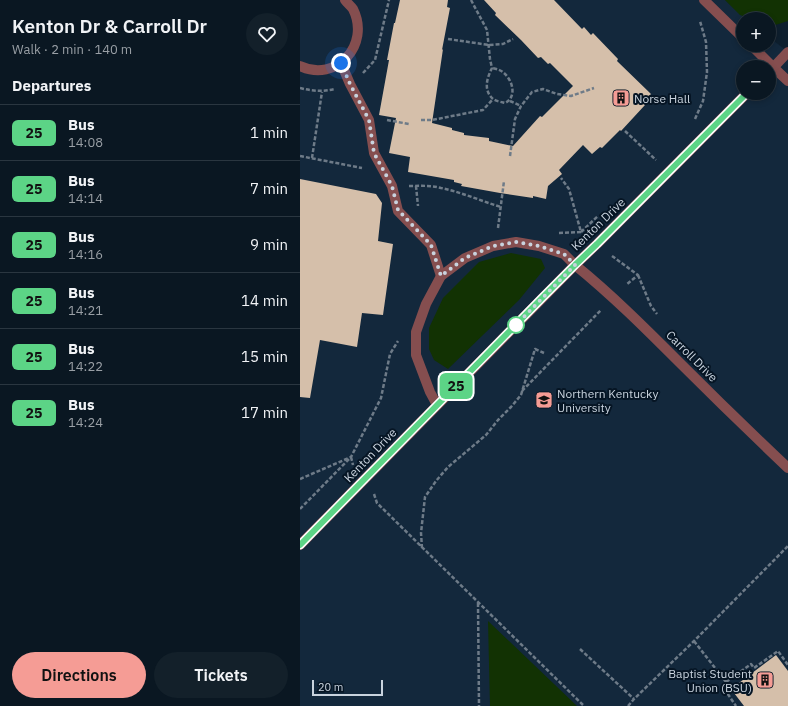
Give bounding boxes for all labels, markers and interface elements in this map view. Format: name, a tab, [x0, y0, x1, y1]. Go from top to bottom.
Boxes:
map controls	[736, 12, 776, 100]
button: +	[736, 12, 776, 52]
button: heart	[246, 13, 288, 55]
text: Kenton Dr & Carroll Dr	[12, 14, 207, 38]
text: Walk · 2 min · 140 m	[12, 41, 132, 58]
your location	[331, 53, 351, 73]
button: −	[736, 60, 776, 100]
text: Departures	[12, 76, 91, 95]
building icon: Norse Hall	[611, 88, 631, 108]
place label: Norse Hall	[634, 91, 690, 106]
text: Bus	[68, 115, 95, 134]
text: 1 min	[250, 123, 288, 142]
text: 25	[26, 124, 42, 142]
text: 14:08	[68, 134, 103, 151]
text: Bus	[68, 171, 95, 190]
text: 7 min	[250, 179, 288, 198]
text: 25	[26, 180, 42, 198]
text: 14:14	[68, 190, 103, 207]
street label: Kenton Drive	[568, 194, 628, 253]
text: Bus	[68, 227, 95, 246]
text: 9 min	[250, 235, 288, 254]
text: 25	[26, 236, 42, 254]
text: 14:16	[68, 246, 103, 263]
text: Bus	[68, 283, 95, 302]
text: 14 min	[241, 291, 288, 310]
text: 25	[26, 292, 42, 310]
text: 14:21	[68, 302, 103, 319]
unlabelled marker	[507, 316, 525, 334]
street label: Carroll Drive	[663, 327, 721, 385]
text: Bus	[68, 339, 95, 358]
text: 15 min	[241, 347, 288, 366]
text: 25	[26, 348, 42, 366]
text: 14:22	[68, 358, 103, 375]
line badge: 25	[438, 373, 474, 399]
text: 25	[448, 377, 464, 395]
place label: Northern Kentucky University	[557, 386, 658, 415]
school or university icon: Northern Kentucky University	[534, 390, 554, 410]
text: Bus	[68, 395, 95, 414]
text: 17 min	[241, 403, 288, 422]
text: 25	[26, 404, 42, 422]
text: 14:24	[68, 414, 103, 431]
street label: Kenton Drive	[341, 425, 400, 485]
button: Directions	[12, 652, 146, 698]
button: Tickets	[154, 652, 288, 698]
place label: Baptist Student Union (BSU)	[668, 666, 752, 695]
building icon: Baptist Student Union (BSU)	[755, 670, 775, 690]
scale bar	[312, 678, 383, 697]
text: 20 m	[318, 680, 343, 694]

